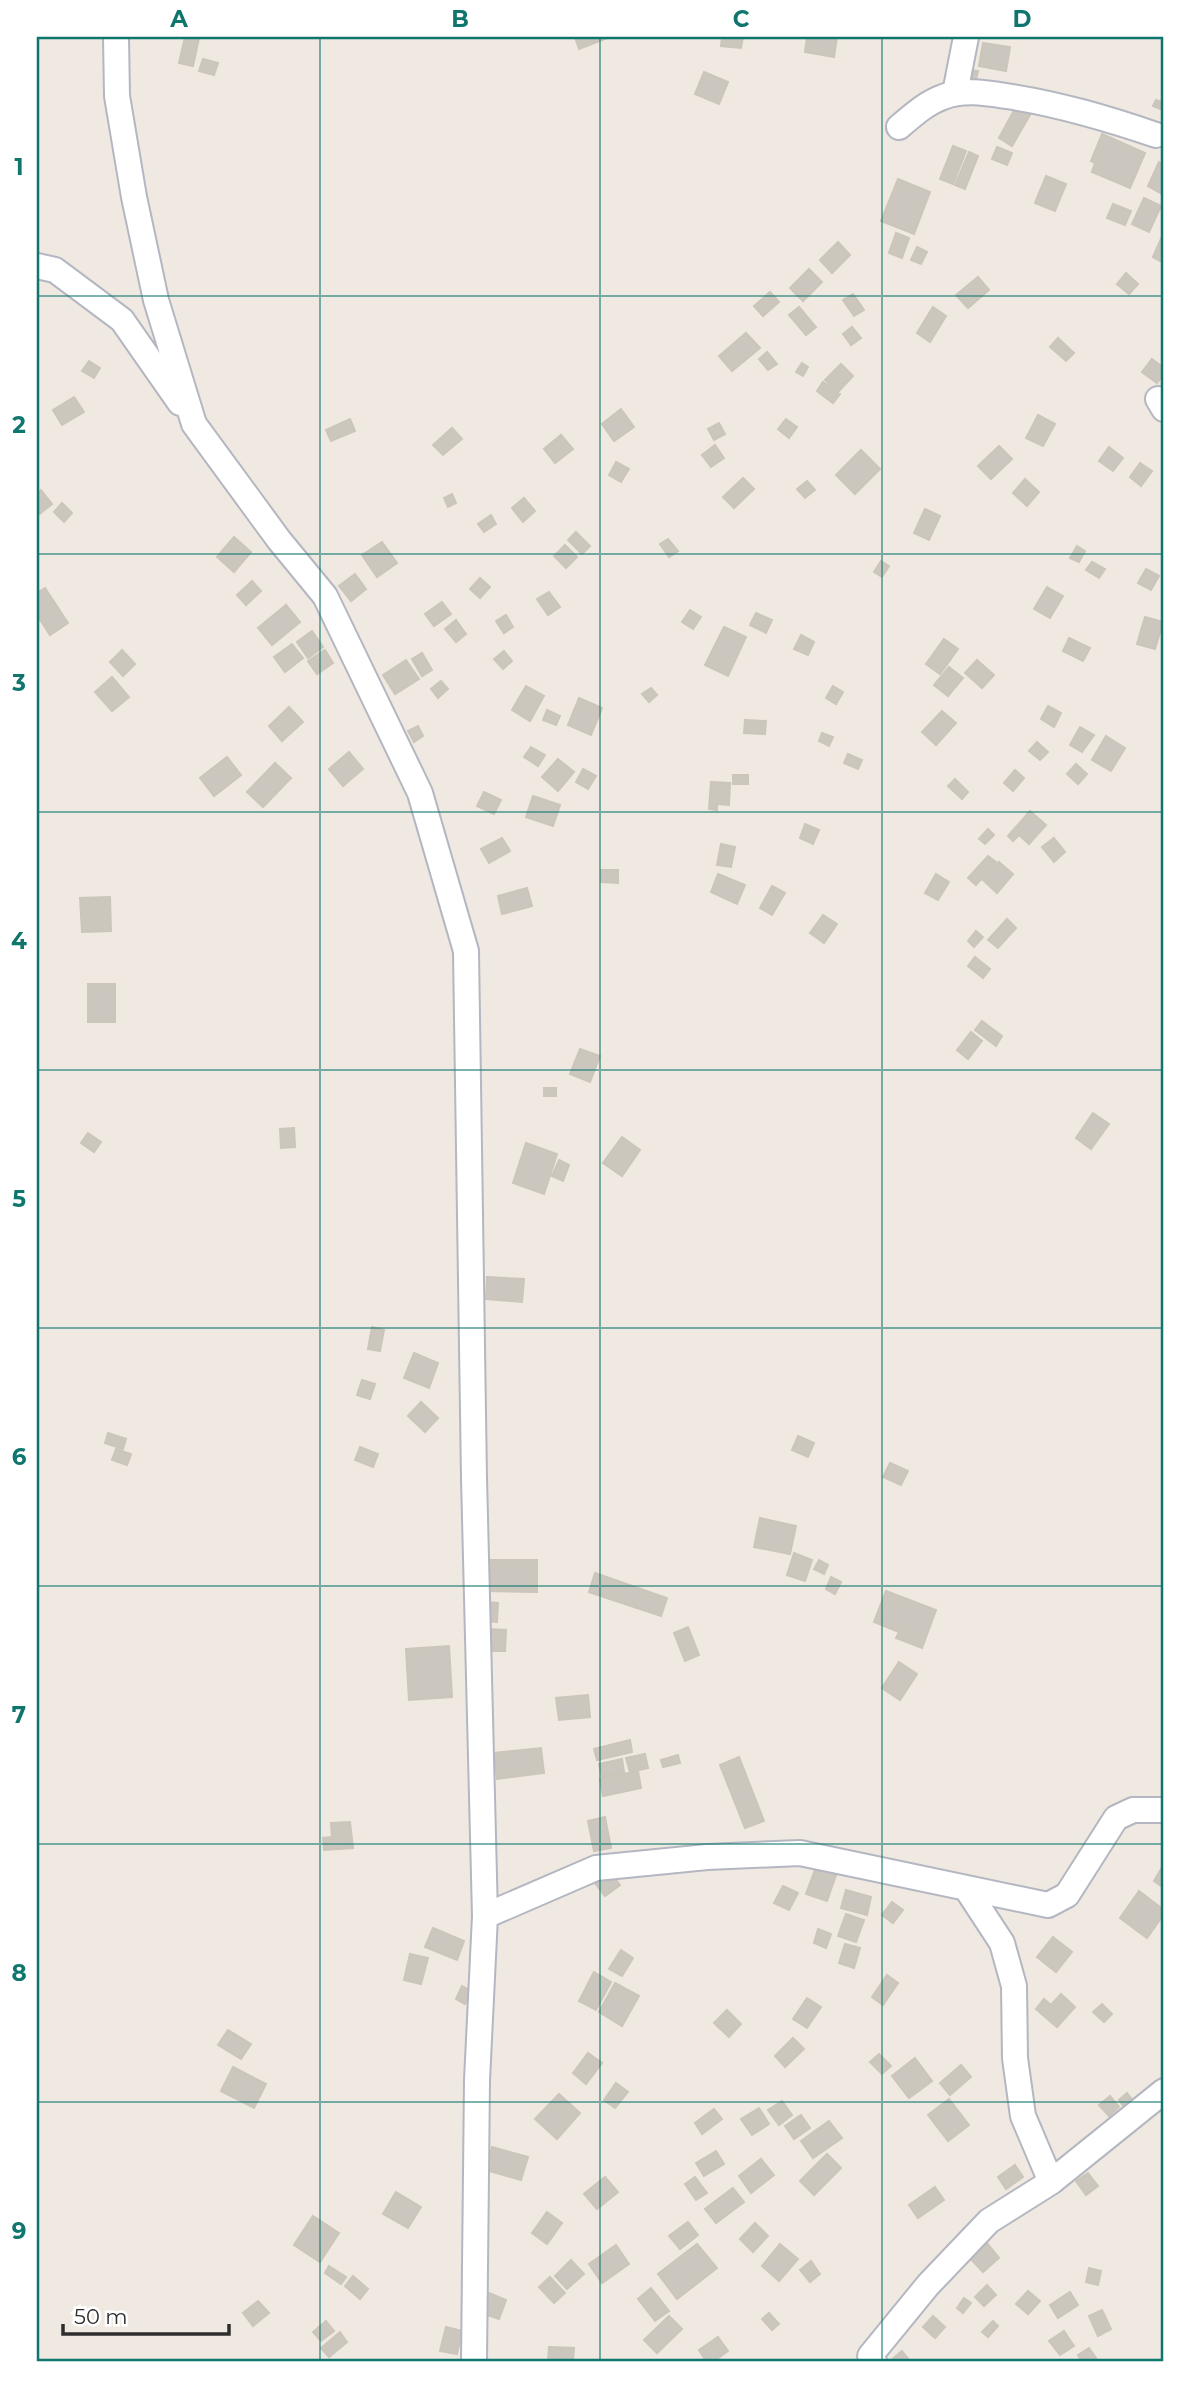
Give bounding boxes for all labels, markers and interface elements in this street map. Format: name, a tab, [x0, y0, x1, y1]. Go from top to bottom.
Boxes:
text: A	[169, 5, 188, 33]
text: B	[451, 5, 469, 33]
text: C	[733, 5, 750, 33]
text: D	[1013, 5, 1032, 33]
text: 1	[14, 153, 24, 181]
text: 2	[12, 411, 26, 439]
text: 3	[11, 669, 26, 697]
text: 4	[11, 927, 27, 955]
text: 5	[12, 1185, 26, 1213]
text: 6	[12, 1443, 27, 1471]
text: 7	[12, 1701, 26, 1729]
text: 8	[11, 1959, 27, 1987]
text: 9	[12, 2217, 26, 2245]
scale bar	[63, 2293, 229, 2337]
text: 50 m	[74, 2304, 128, 2329]

